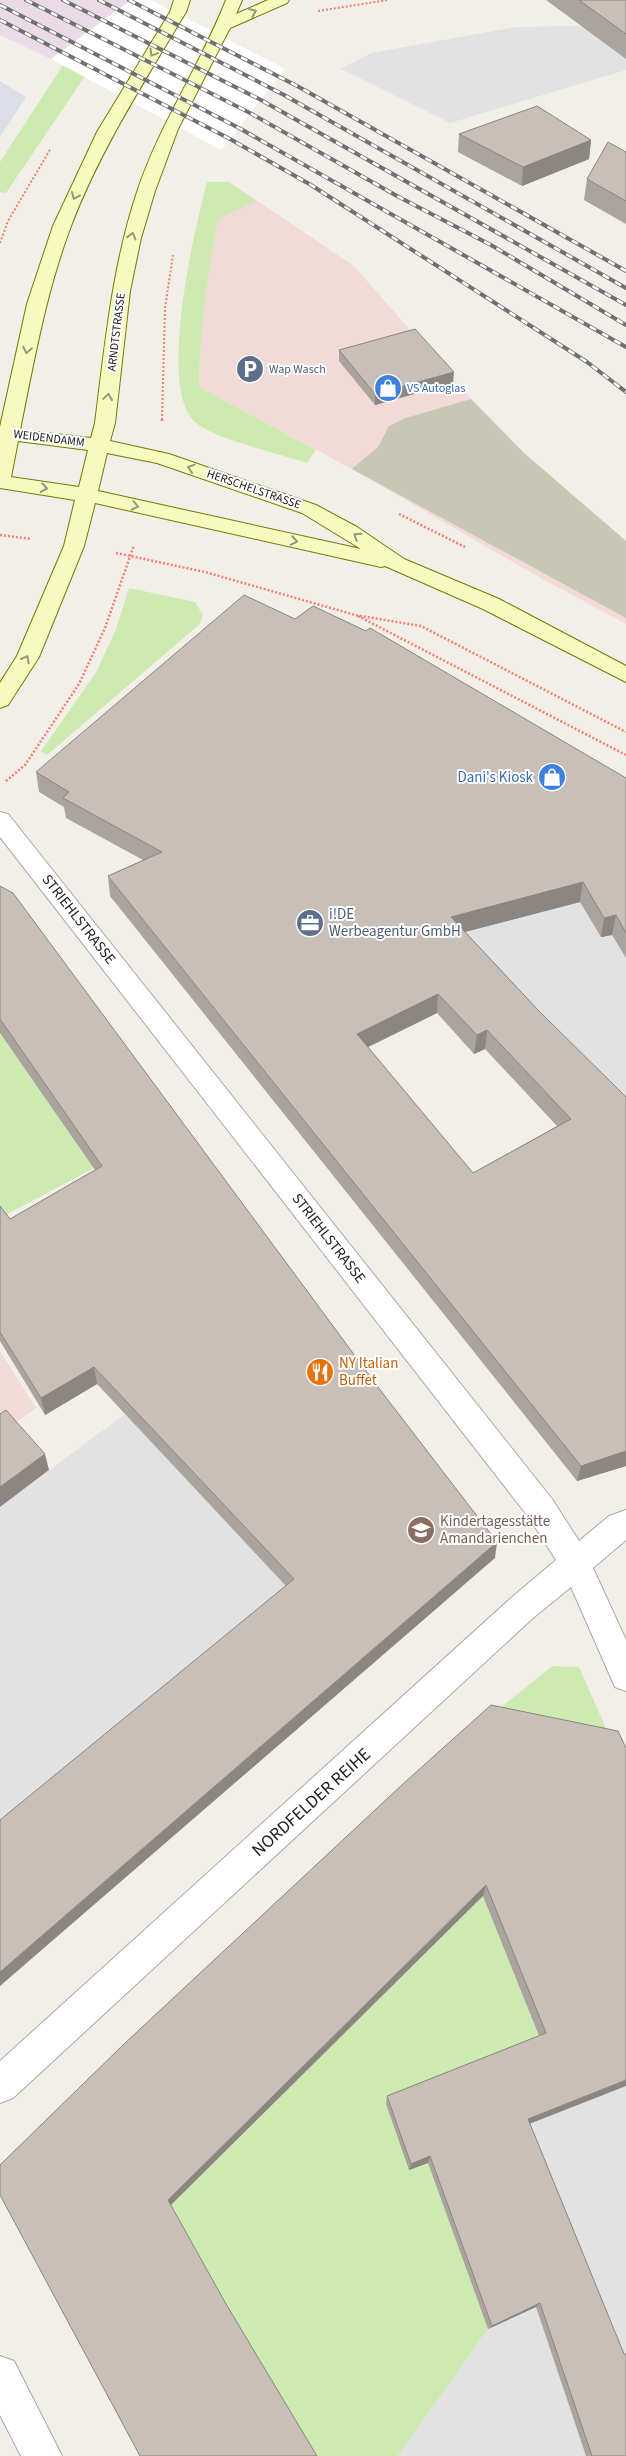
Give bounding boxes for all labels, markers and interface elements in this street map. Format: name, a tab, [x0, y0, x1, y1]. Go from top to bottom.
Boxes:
one-way arrow	[247, 8, 256, 18]
one-way arrow	[149, 48, 159, 57]
one-way arrow	[71, 191, 82, 200]
one-way arrow	[127, 233, 137, 241]
street label: ARNDTSTRASSE	[103, 292, 130, 372]
one-way arrow	[22, 346, 33, 355]
parking icon: Wap Wasch	[235, 354, 265, 384]
place label: Wap Wasch	[269, 361, 326, 378]
shop icon: VS Autoglas	[373, 373, 403, 403]
place label: VS Autoglas	[407, 380, 465, 397]
one-way arrow	[102, 392, 113, 400]
street label: WEIDENDAMM	[12, 426, 86, 451]
one-way arrow	[187, 463, 196, 473]
street label: HERSCHELSTRASSE	[204, 465, 303, 514]
one-way arrow	[39, 483, 48, 493]
one-way arrow	[131, 500, 140, 510]
one-way arrow	[353, 533, 362, 543]
one-way arrow	[289, 536, 298, 546]
one-way arrow	[20, 656, 30, 665]
shop icon: Dani's Kiosk	[537, 762, 567, 792]
place label: Dani's Kiosk	[457, 767, 534, 788]
street label: STRIEHLSTRASSE	[37, 870, 120, 969]
place label: i!DE Werbeagentur GmbH	[329, 904, 461, 942]
office icon: i!DE Werbeagentur GmbH	[295, 908, 325, 938]
street label: STRIEHLSTRASSE	[287, 1189, 370, 1288]
place label: NY Italian Buffet	[339, 1353, 398, 1391]
restaurant icon: NY Italian Buffet	[305, 1357, 335, 1387]
place label: Kindertagesstätte Amandarienchen	[440, 1511, 550, 1549]
school or university icon: Kindertagesstätte Amandarienchen	[406, 1515, 436, 1545]
street label: NORDFELDER REIHE	[246, 1742, 376, 1863]

